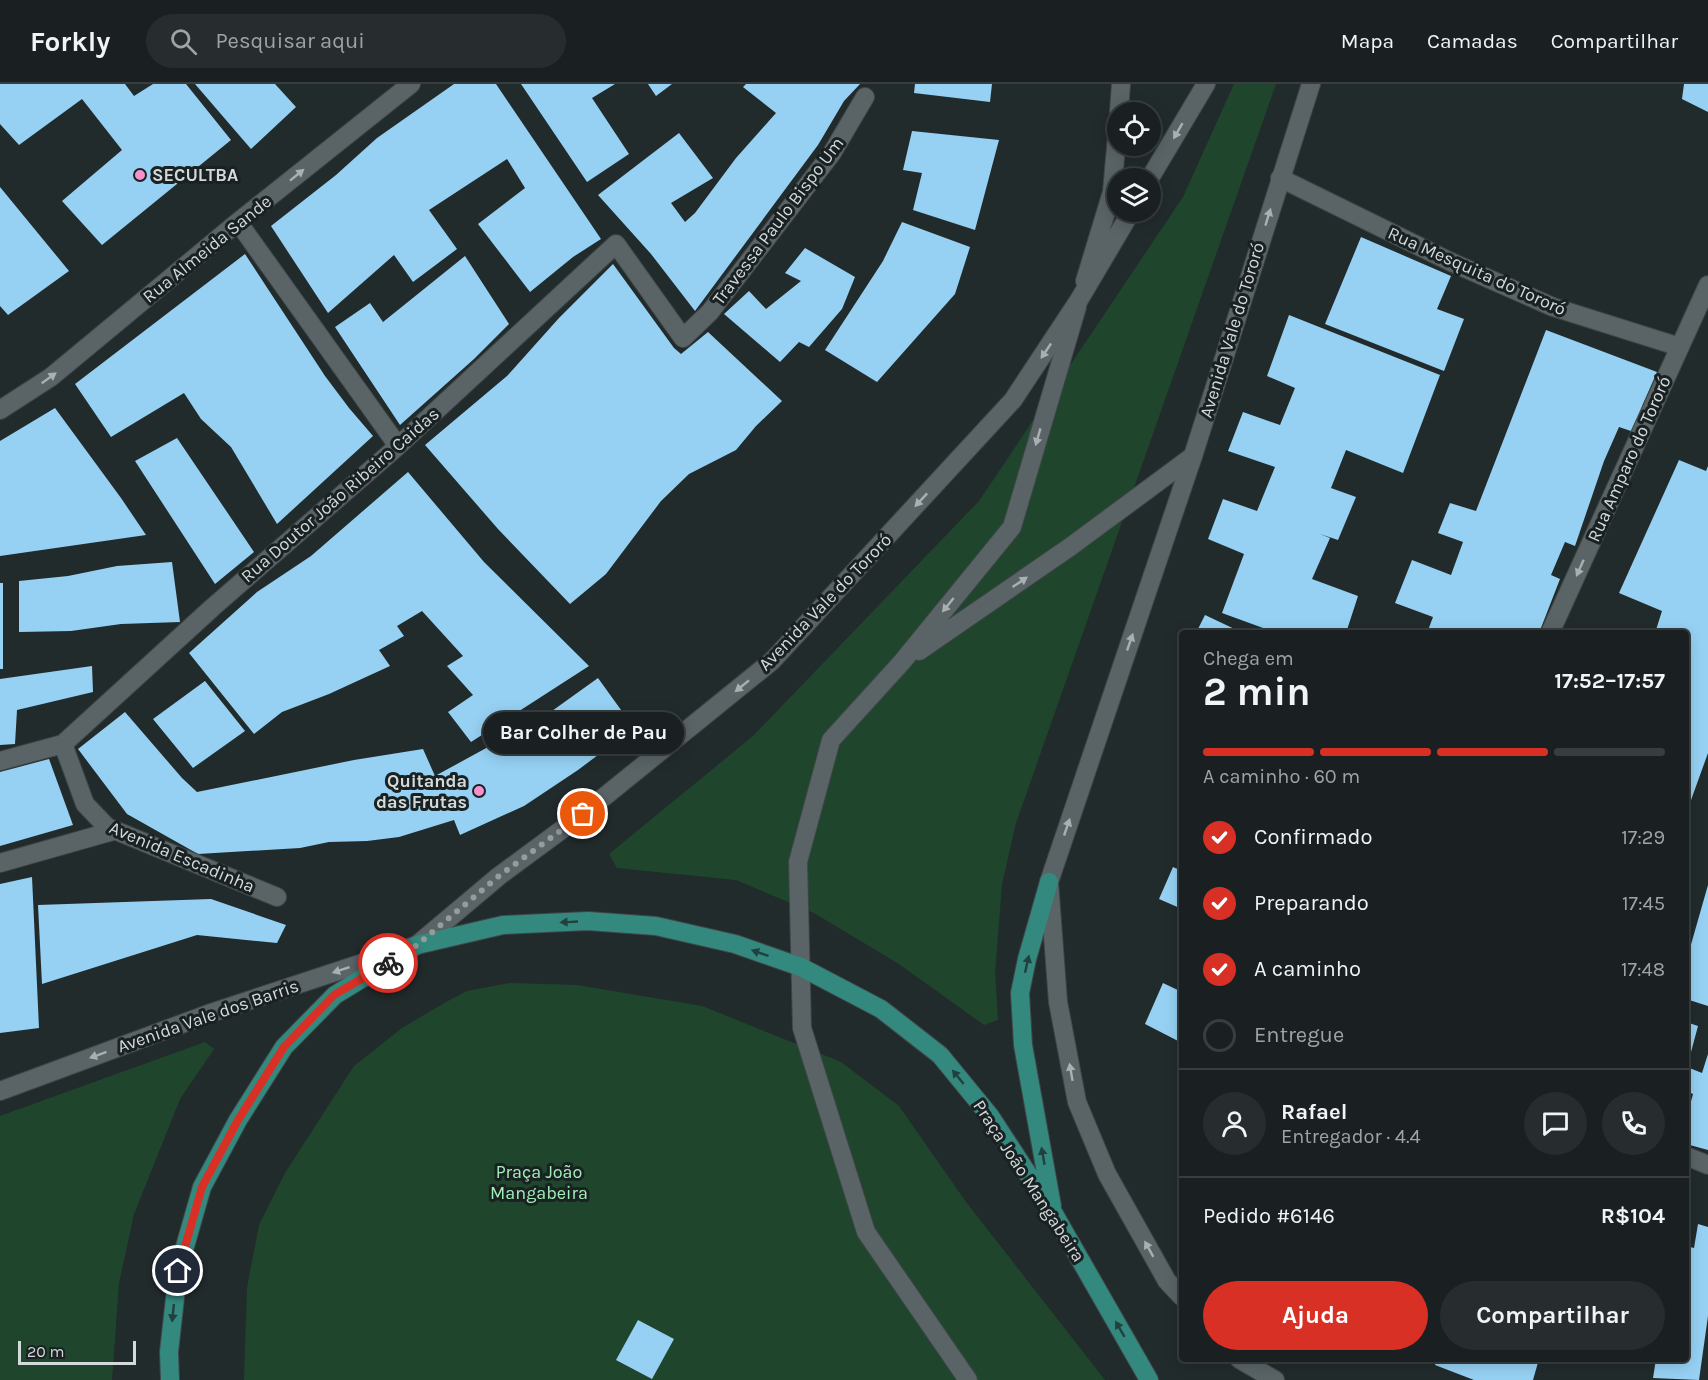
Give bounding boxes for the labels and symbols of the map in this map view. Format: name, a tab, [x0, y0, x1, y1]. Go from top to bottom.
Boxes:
one-way arrow	[1173, 123, 1183, 140]
street label: Travessa Paulo Bispo Um	[708, 133, 848, 309]
place label: SECULTBA	[152, 164, 238, 186]
marker: SECULTBA	[133, 168, 147, 182]
one-way arrow	[289, 168, 305, 181]
street label: Rua Almeida Sande	[138, 190, 276, 308]
one-way arrow	[1264, 208, 1273, 226]
street label: Rua Mesquita do Tororó	[1385, 222, 1569, 320]
street label: Avenida Vale do Tororó	[1195, 240, 1269, 420]
one-way arrow	[1040, 343, 1051, 359]
one-way arrow	[40, 372, 56, 384]
street label: Rua Amparo do Tororó	[1583, 373, 1675, 545]
street label: Rua Doutor João Ribeiro Caidas	[236, 403, 444, 587]
one-way arrow	[1033, 428, 1043, 446]
one-way arrow	[915, 492, 928, 507]
street label: Avenida Vale do Tororó	[754, 529, 896, 675]
one-way arrow	[1574, 559, 1584, 577]
one-way arrow	[1012, 576, 1028, 587]
one-way arrow	[942, 598, 955, 613]
one-way arrow	[1125, 633, 1135, 651]
one-way arrow	[734, 679, 750, 692]
callout: Bar Colher de Pau	[482, 712, 684, 754]
place label: Quitanda das Frutas	[376, 770, 467, 813]
marker: Quitanda das Frutas	[472, 784, 486, 798]
pin	[557, 788, 608, 839]
street label: Avenida Escadinha	[106, 816, 258, 898]
one-way arrow	[1063, 818, 1073, 836]
one-way arrow	[559, 917, 578, 926]
courier	[358, 933, 418, 993]
one-way arrow	[751, 947, 769, 957]
one-way arrow	[1022, 955, 1032, 973]
one-way arrow	[332, 966, 350, 975]
street label: Avenida Vale dos Barris	[114, 975, 302, 1057]
one-way arrow	[88, 1050, 106, 1060]
one-way arrow	[1066, 1062, 1075, 1081]
one-way arrow	[952, 1070, 965, 1085]
street label: Praça João Mangabeira	[968, 1096, 1090, 1266]
one-way arrow	[1038, 1147, 1047, 1166]
park label: Praça João Mangabeira	[490, 1161, 588, 1204]
one-way arrow	[1144, 1240, 1154, 1257]
pin	[152, 1245, 203, 1296]
one-way arrow	[168, 1304, 178, 1323]
one-way arrow	[1115, 1320, 1125, 1337]
scale bar	[18, 1338, 136, 1366]

